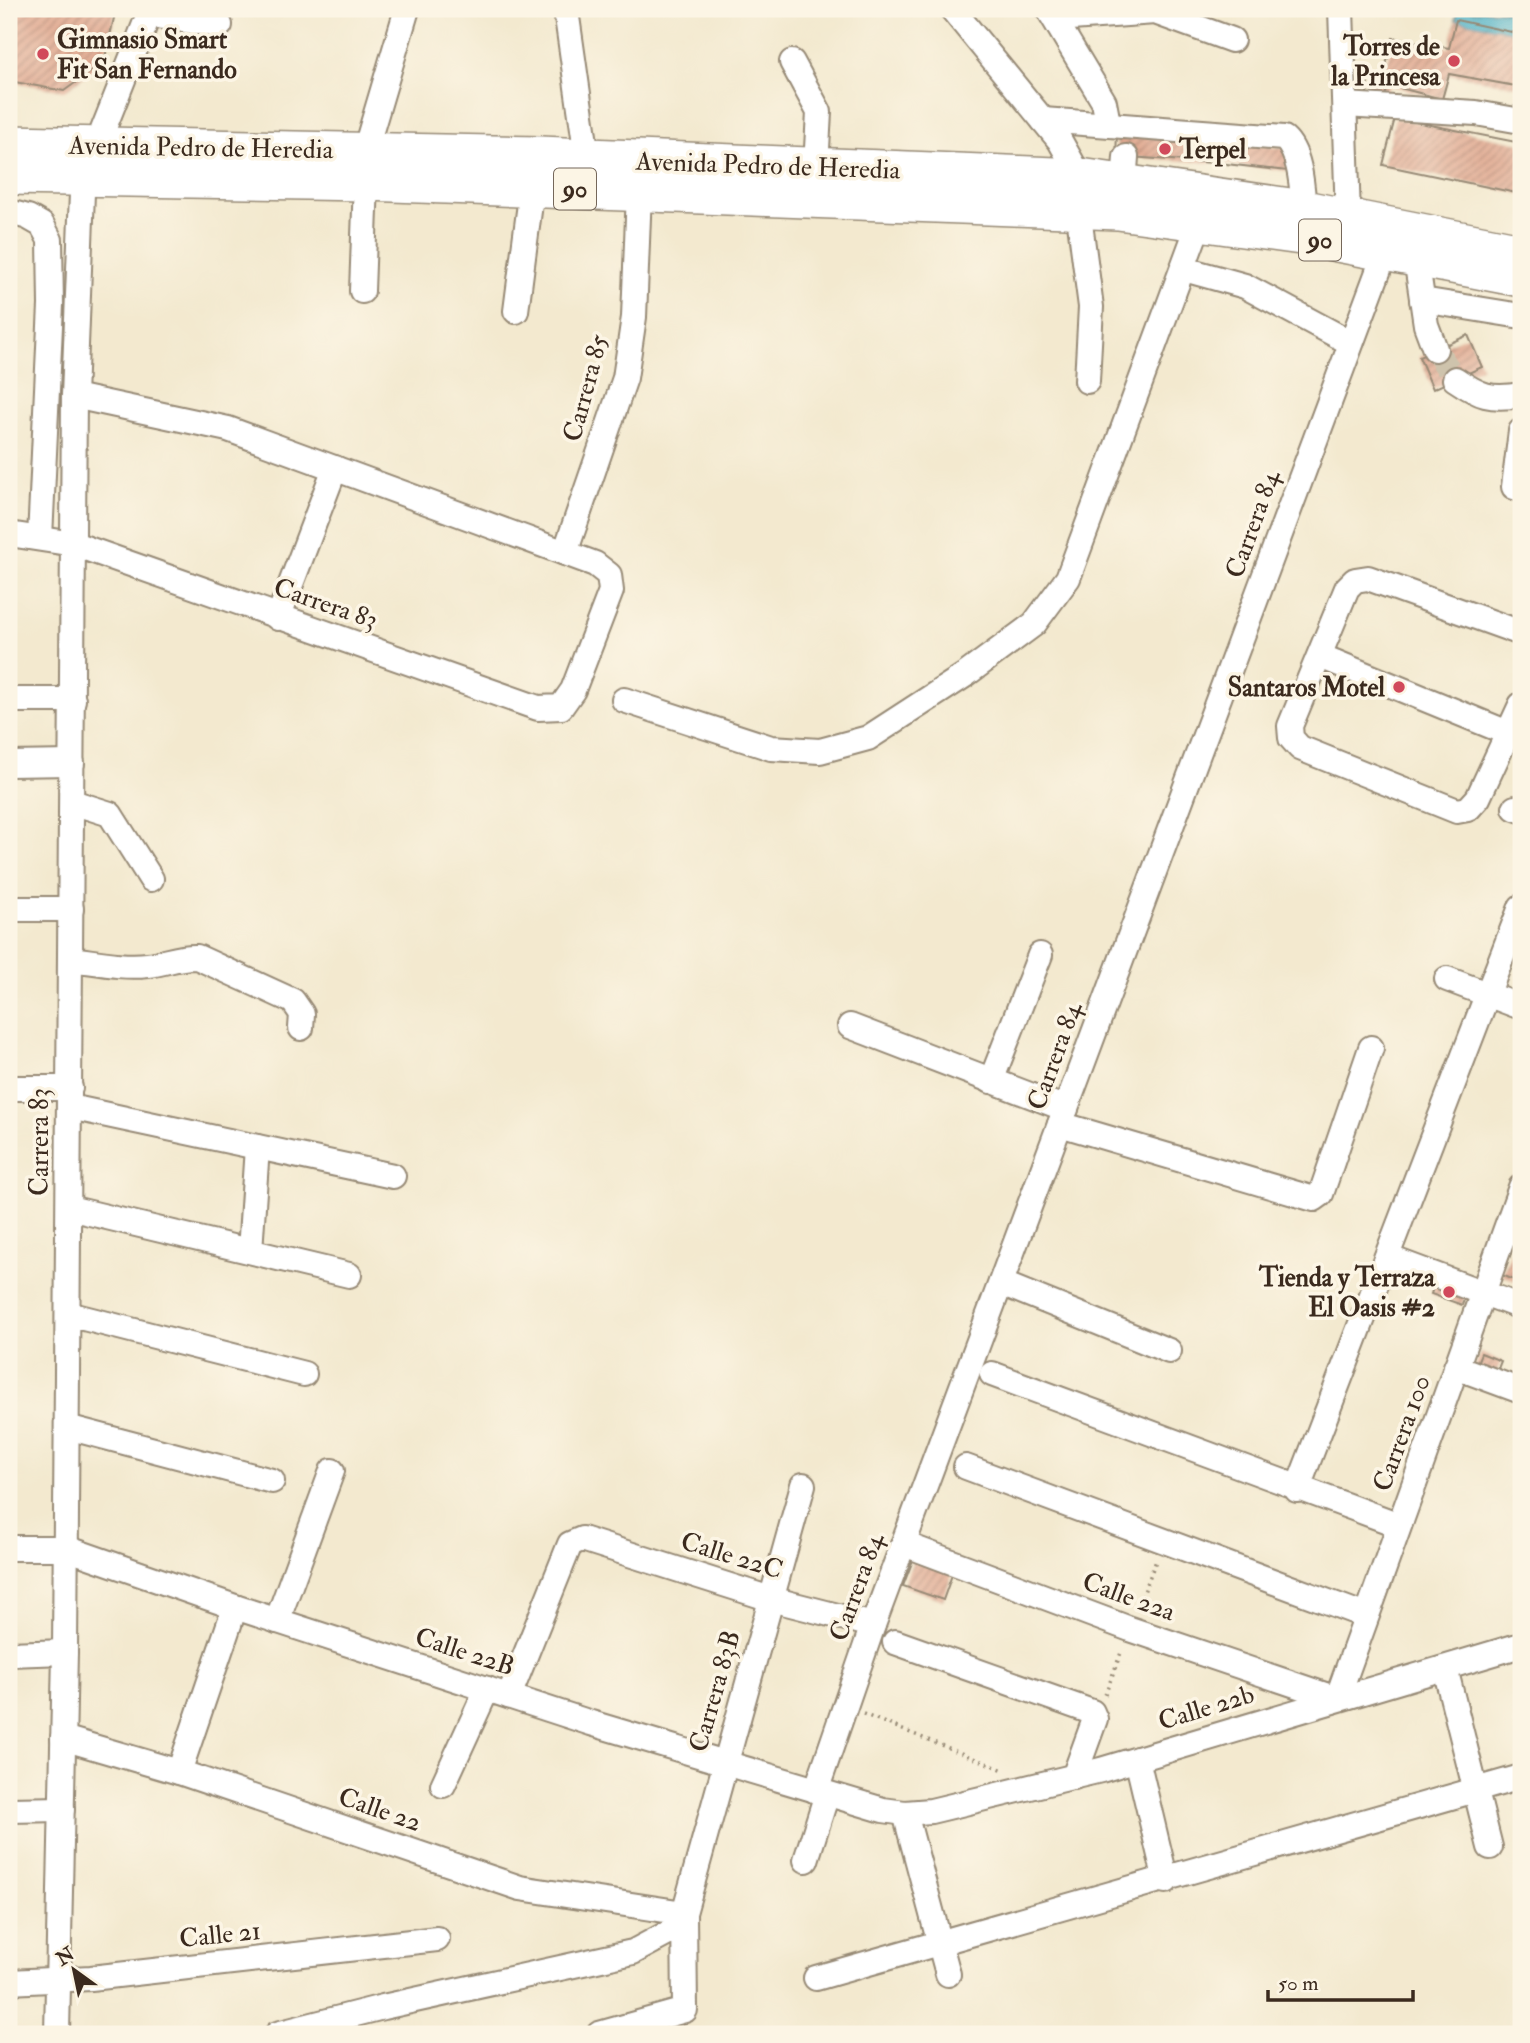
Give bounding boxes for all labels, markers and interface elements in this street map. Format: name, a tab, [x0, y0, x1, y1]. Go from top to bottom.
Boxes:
place label: Gimnasio Smart Fit San Fernando	[57, 24, 237, 86]
place label: Torres de la Princesa	[1330, 31, 1441, 93]
marker: Gimnasio Smart Fit San Fernando	[35, 46, 51, 62]
marker: Torres de la Princesa	[1446, 53, 1462, 69]
street label: Avenida Pedro de Heredia	[67, 130, 334, 166]
place label: Terpel	[1178, 134, 1247, 167]
marker: Terpel	[1157, 141, 1173, 157]
street label: Avenida Pedro de Heredia	[634, 145, 901, 187]
road number: 90	[554, 168, 596, 210]
road number: 90	[1299, 220, 1341, 260]
street label: Carrera 85	[556, 331, 616, 445]
street label: Carrera 84	[1219, 465, 1287, 582]
street label: Carrera 83	[269, 571, 382, 637]
place label: Santaros Motel	[1228, 672, 1385, 704]
marker: Santaros Motel	[1391, 679, 1407, 695]
street label: Carrera 84	[1021, 997, 1089, 1114]
street label: Carrera 83	[24, 1088, 56, 1196]
place label: Tienda y Terraza El Oasis #2	[1258, 1262, 1436, 1324]
marker: Tienda y Terraza El Oasis #2	[1441, 1284, 1457, 1300]
street label: Carrera 100	[1366, 1371, 1438, 1496]
street label: Calle 22C	[677, 1525, 786, 1587]
street label: Carrera 84	[823, 1528, 891, 1645]
street label: Calle 22a	[1078, 1565, 1180, 1629]
street label: Calle 22B	[411, 1621, 518, 1683]
street label: Carrera 83B	[682, 1627, 748, 1756]
street label: Calle 22b	[1155, 1678, 1258, 1738]
street label: Calle 22	[334, 1781, 425, 1839]
street label: Calle 21	[178, 1915, 262, 1955]
north arrow	[38, 1934, 108, 2004]
text: N	[51, 1941, 80, 1972]
scale bar	[1268, 1959, 1413, 2003]
text: 50 m	[1278, 1970, 1319, 1997]

